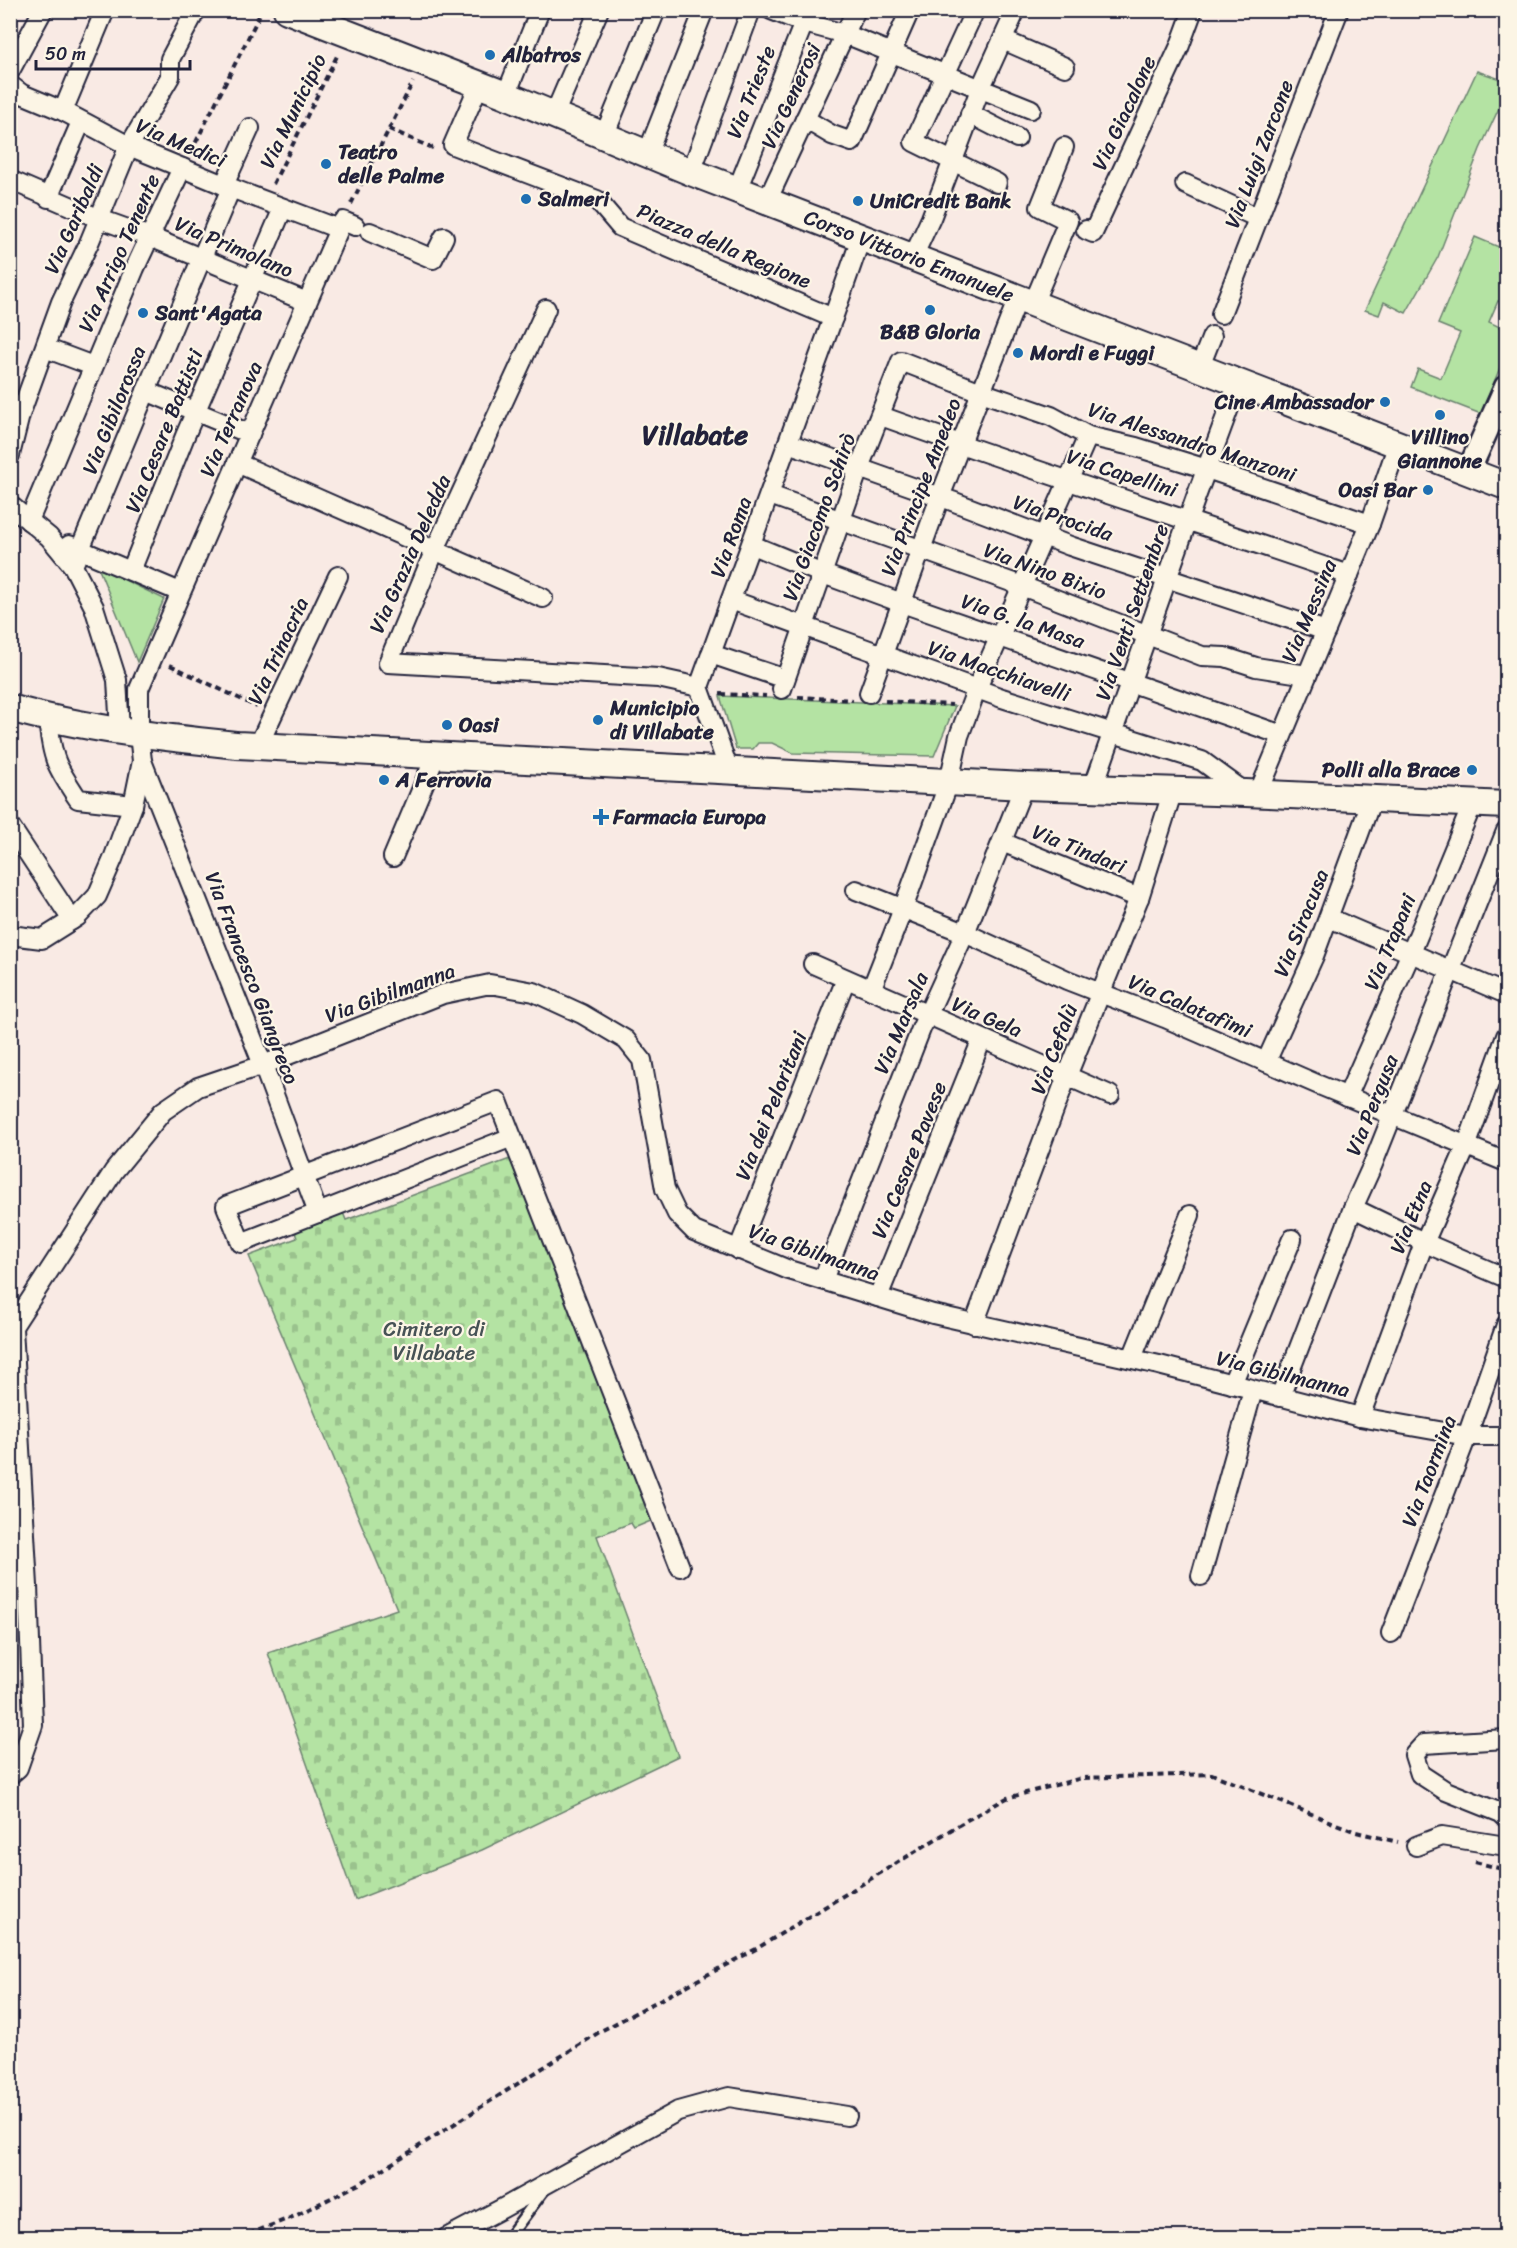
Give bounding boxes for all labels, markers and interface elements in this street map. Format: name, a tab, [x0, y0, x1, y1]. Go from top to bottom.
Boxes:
scale bar	[36, 33, 190, 71]
place label: Albatros	[501, 36, 581, 74]
street label: Via Generosi	[750, 36, 833, 155]
text: 50 m	[45, 38, 86, 70]
street label: Via Trieste	[715, 39, 787, 144]
street label: Via Municipio	[249, 46, 337, 175]
marker: Albatros	[483, 48, 497, 62]
street label: Via Giacalone	[1081, 49, 1167, 177]
street label: Via Luigi Zarcone	[1213, 74, 1305, 234]
street label: Via Medici	[130, 107, 233, 180]
place label: Teatro delle Palme	[338, 133, 444, 195]
street label: Via Garibaldi	[33, 157, 116, 280]
marker: Teatro delle Palme	[319, 157, 333, 171]
street label: Via Arrigo Tenente	[67, 167, 171, 339]
place label: Salmeri	[537, 180, 610, 218]
place label: UniCredit Bank	[870, 182, 1011, 220]
marker: Salmeri	[519, 192, 533, 206]
street label: Piazza della Regione	[631, 192, 817, 300]
marker: UniCredit Bank	[851, 194, 865, 208]
street label: Corso Vittorio Emanuele	[798, 198, 1020, 314]
street label: Via Primolano	[169, 205, 299, 289]
place label: Sant'Agata	[154, 294, 262, 332]
marker: B&B Gloria	[923, 303, 937, 317]
marker: Sant'Agata	[136, 306, 150, 320]
place label: B&B Gloria	[880, 313, 981, 351]
place label: Mordi e Fuggi	[1029, 334, 1155, 372]
street label: Via Gibilorossa	[71, 339, 157, 480]
street label: Via Cesare Battisti	[114, 342, 215, 519]
marker: Mordi e Fuggi	[1011, 346, 1025, 360]
street label: Via Terranova	[188, 354, 274, 483]
place label: Cine Ambassador	[1214, 383, 1375, 421]
street label: Via Alessandro Manzoni	[1083, 390, 1302, 494]
street label: Via Principe Amedeo	[869, 392, 973, 582]
marker: Cine Ambassador	[1378, 395, 1392, 409]
marker: Villino Giannone	[1433, 408, 1447, 422]
district label: Villabate	[642, 411, 748, 459]
place label: Villino Giannone	[1397, 418, 1483, 480]
street label: Via Giacomo Schirò	[771, 427, 867, 606]
street label: Via Capellini	[1062, 437, 1184, 509]
street label: Via Grazia Deledda	[358, 468, 462, 640]
place label: Oasi Bar	[1339, 471, 1418, 509]
street label: Via Procida	[1008, 483, 1119, 553]
marker: Oasi Bar	[1421, 483, 1435, 497]
street label: Via Roma	[699, 491, 763, 583]
street label: Via Venti Settembre	[1084, 518, 1180, 706]
street label: Via Nino Bixio	[978, 531, 1112, 611]
street label: Via Messina	[1270, 553, 1348, 669]
street label: Via G. la Masa	[956, 582, 1091, 660]
street label: Via Trinacria	[236, 590, 320, 711]
street label: Via Macchiavelli	[922, 629, 1077, 714]
place label: Municipio di Villabate	[609, 689, 714, 751]
place label: Oasi	[459, 706, 500, 744]
marker: Municipio di Villabate	[591, 713, 605, 727]
marker: Oasi	[440, 718, 454, 732]
place label: Polli alla Brace	[1322, 751, 1461, 789]
place label: A Ferrovia	[395, 761, 492, 799]
marker: Polli alla Brace	[1465, 763, 1479, 777]
marker: A Ferrovia	[377, 773, 391, 787]
place label: Farmacia Europa	[612, 798, 767, 836]
marker: Farmacia Europa	[594, 810, 608, 824]
street label: Via Tindari	[1026, 813, 1133, 886]
street label: Via Siracusa	[1262, 863, 1340, 983]
street label: Via Francesco Giangreco	[194, 866, 310, 1090]
street label: Via Trapani	[1353, 887, 1428, 996]
street label: Via Gibilmanna	[319, 952, 461, 1034]
street label: Via Calatafimi	[1122, 963, 1259, 1050]
street label: Via Marsala	[862, 965, 940, 1080]
street label: Via Gela	[946, 985, 1029, 1049]
street label: Via Cefalù	[1019, 997, 1089, 1100]
street label: Via dei Peloritani	[724, 1025, 819, 1186]
street label: Via Pergusa	[1334, 1048, 1410, 1161]
street label: Via Cesare Pavese	[860, 1075, 958, 1244]
street label: Via Etna	[1378, 1174, 1444, 1260]
street label: Via Gibilmanna	[743, 1212, 885, 1292]
park label: Cimitero di Villabate	[383, 1310, 486, 1372]
street label: Via Gibilmanna	[1212, 1339, 1354, 1409]
street label: Via Taormina	[1390, 1409, 1468, 1533]

